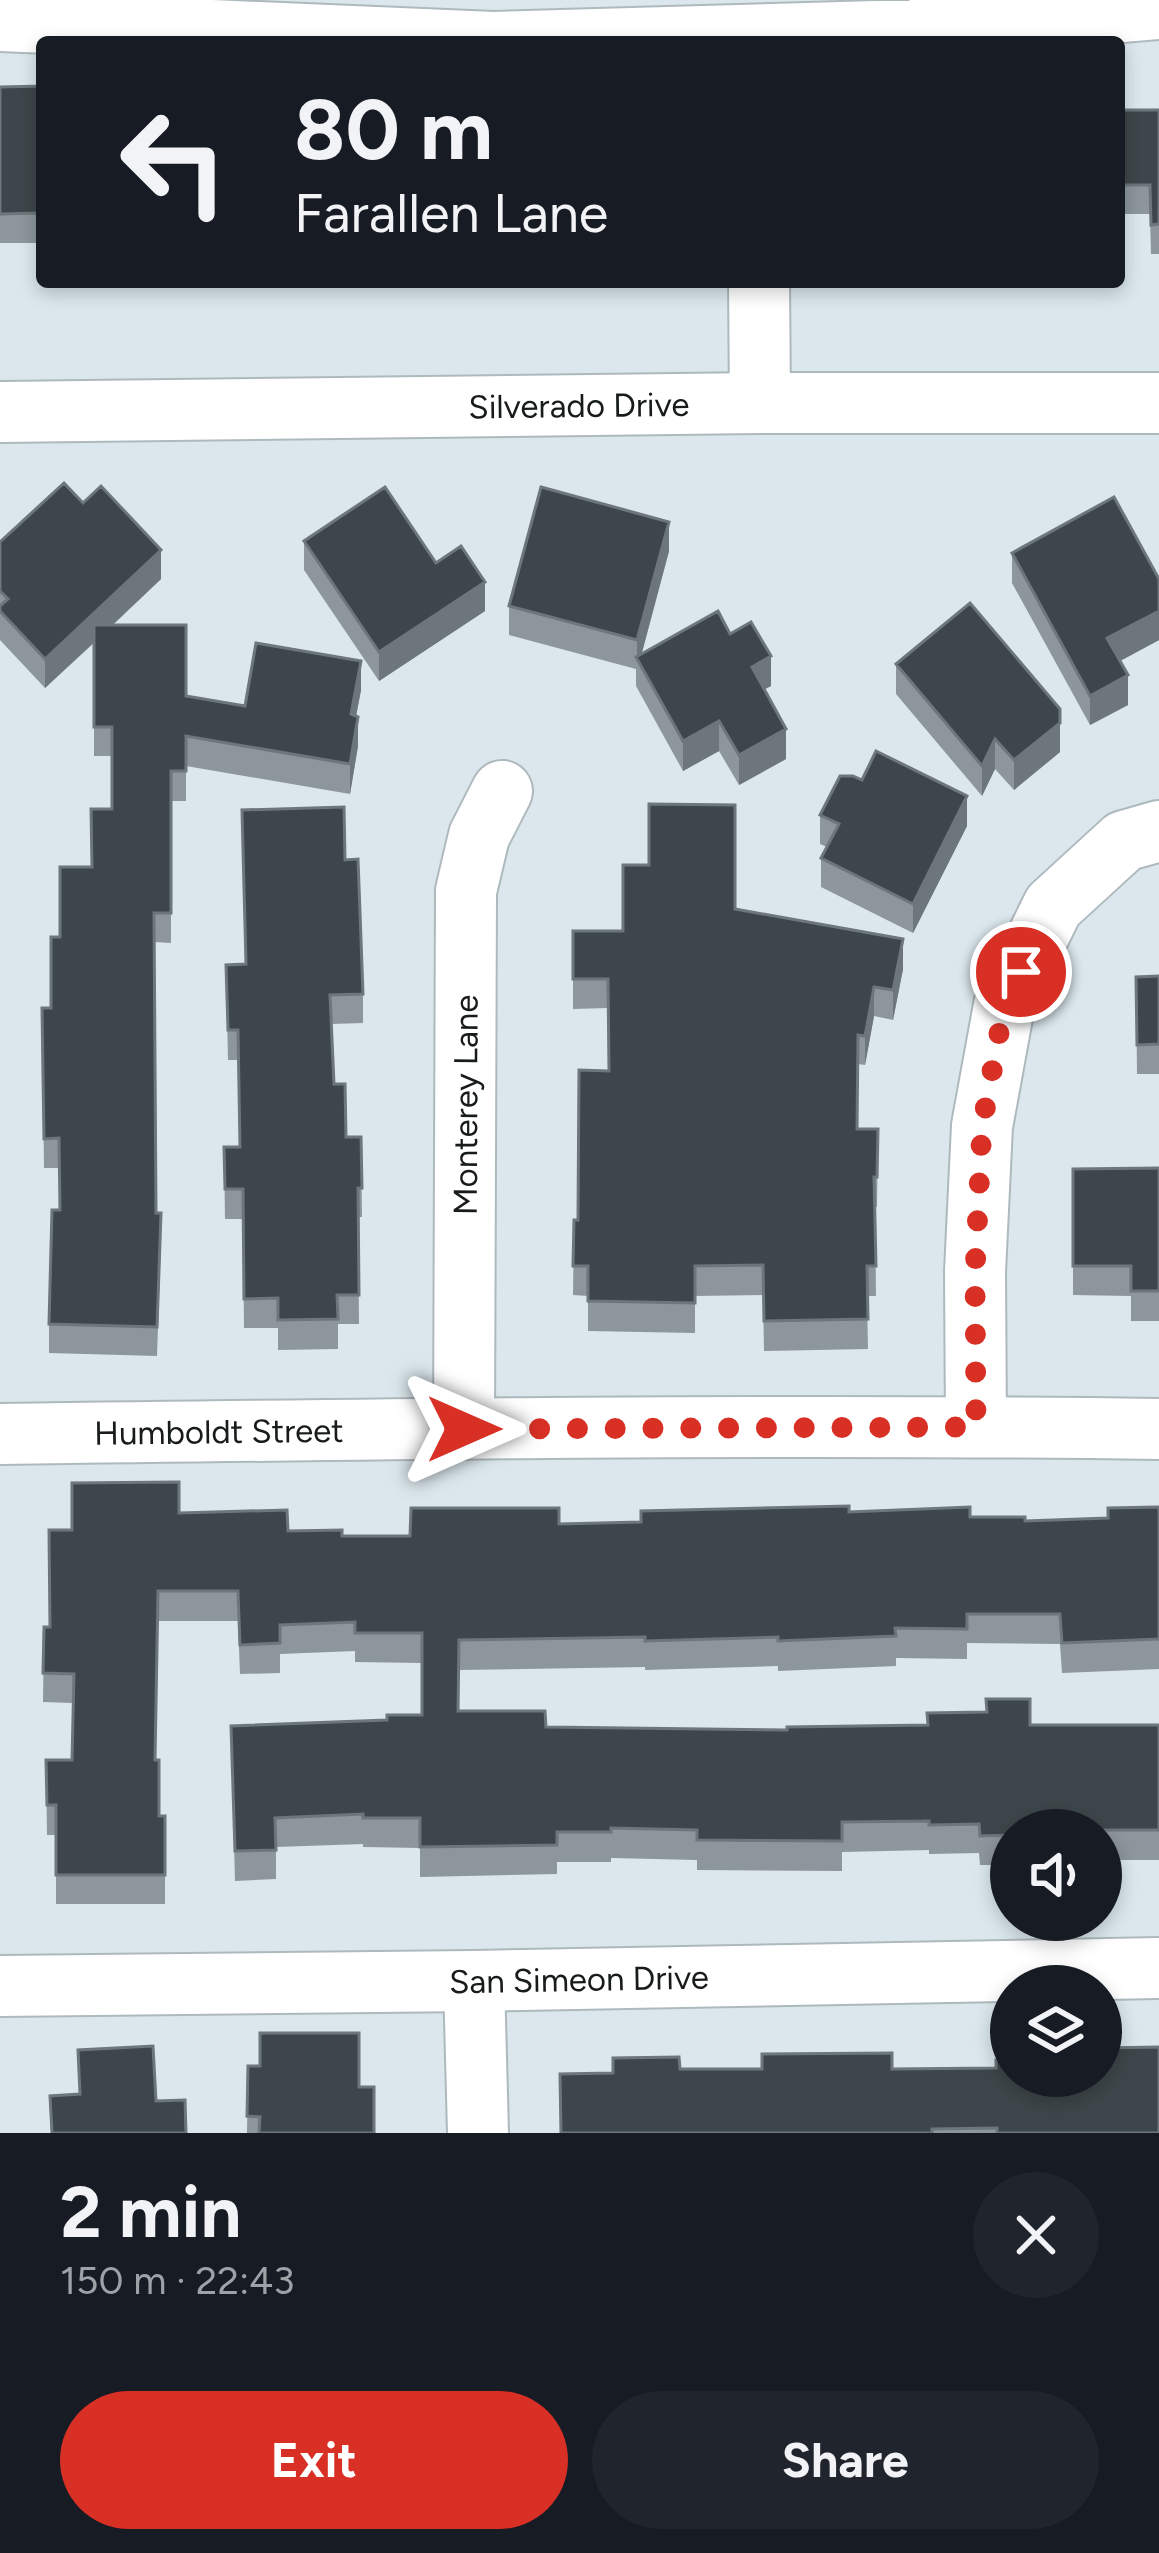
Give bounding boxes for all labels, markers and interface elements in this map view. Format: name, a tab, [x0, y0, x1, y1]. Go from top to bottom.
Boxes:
text: 80 m	[294, 79, 493, 180]
icon: left	[96, 84, 252, 240]
text: Farallen Lane	[294, 181, 608, 246]
street label: Silverado Drive	[468, 385, 690, 426]
pin	[970, 921, 1072, 1023]
icon: arrive	[988, 939, 1054, 1005]
street label: Monterey Lane	[446, 995, 486, 1215]
position arrow	[401, 1366, 527, 1492]
street label: Humboldt Street	[94, 1411, 344, 1453]
map controls	[990, 1809, 1122, 2097]
button: sound	[990, 1809, 1122, 1941]
street label: San Simeon Drive	[449, 1958, 709, 2001]
button: layers	[990, 1965, 1122, 2097]
text: 2 min	[60, 2169, 241, 2255]
button: close	[973, 2172, 1099, 2298]
text: 150 m · 22:43	[60, 2257, 294, 2304]
button: Exit	[60, 2391, 568, 2529]
button: Share	[592, 2391, 1099, 2529]

